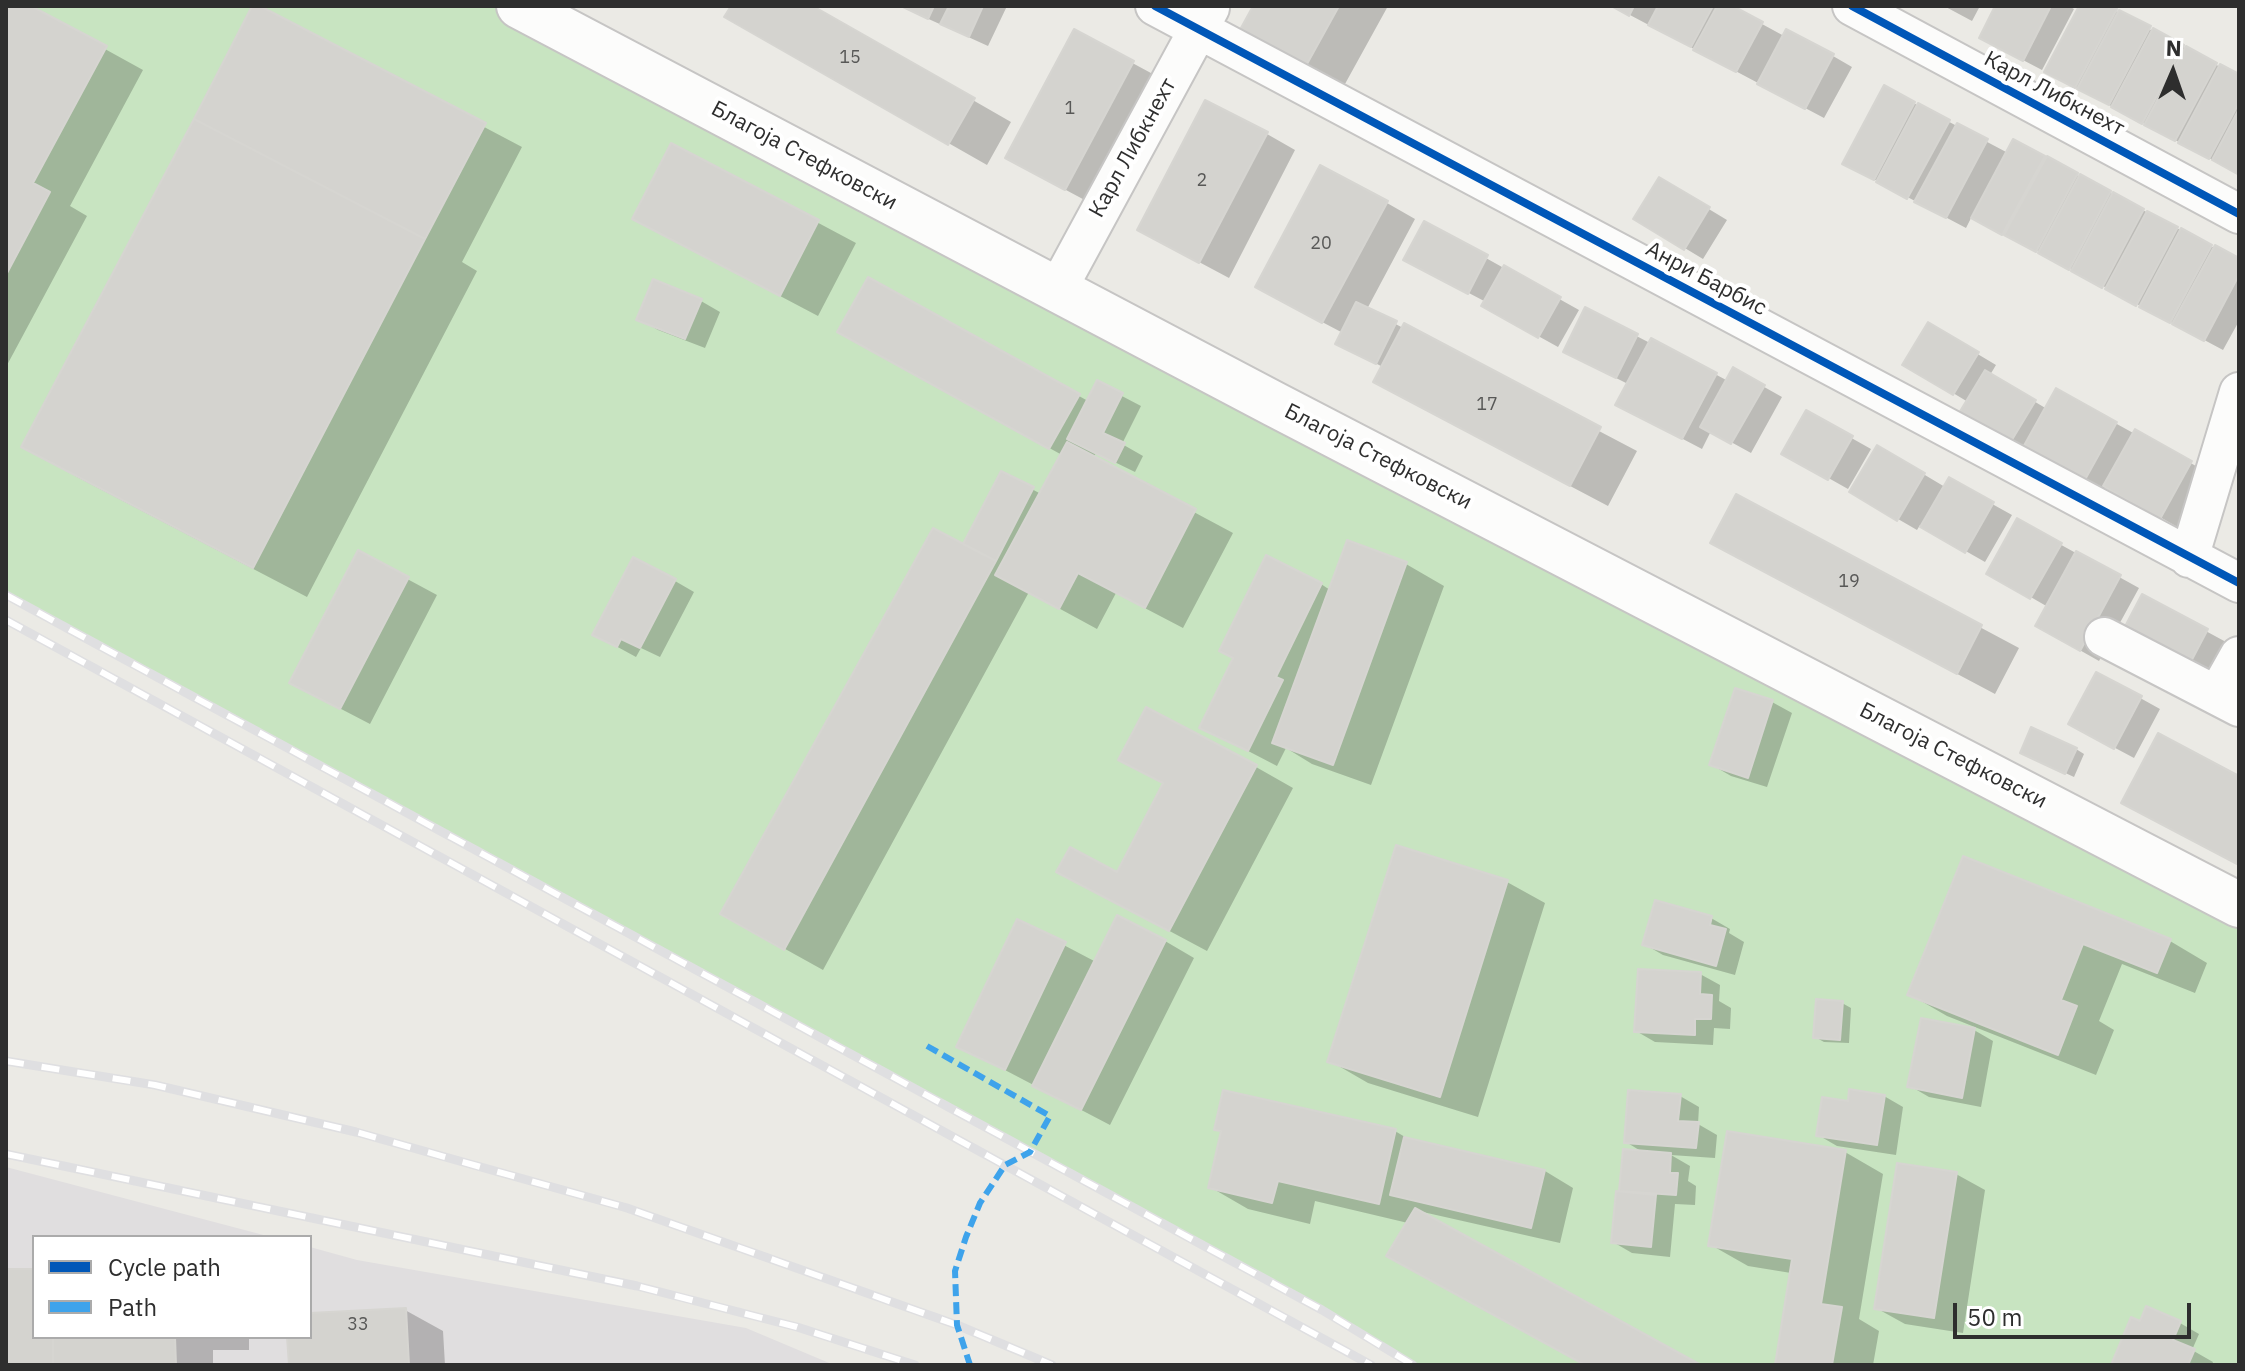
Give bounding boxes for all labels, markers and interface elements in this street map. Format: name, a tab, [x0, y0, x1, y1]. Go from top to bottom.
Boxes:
north arrow	[2133, 32, 2213, 112]
text: N	[2165, 33, 2182, 62]
street label: Карл Либкнехт	[1979, 46, 2129, 142]
house number: 15	[839, 47, 861, 69]
street label: Карл Либкнехт	[1084, 74, 1182, 222]
street label: Благоја Стефковски	[706, 96, 902, 216]
house number: 1	[1065, 98, 1075, 120]
house number: 2	[1197, 170, 1207, 192]
house number: 20	[1310, 233, 1332, 255]
street label: Анри Барбис	[1641, 236, 1771, 322]
house number: 17	[1476, 394, 1498, 416]
street label: Благоја Стефковски	[1280, 398, 1476, 516]
house number: 19	[1838, 571, 1860, 593]
street label: Благоја Стефковски	[1855, 697, 2051, 815]
legend	[32, 1235, 312, 1339]
text: Cycle path	[108, 1251, 221, 1283]
scale bar	[1957, 1287, 2195, 1337]
text: Path	[108, 1291, 157, 1323]
text: 50 m	[1967, 1301, 2022, 1333]
house number: 33	[347, 1314, 369, 1336]

